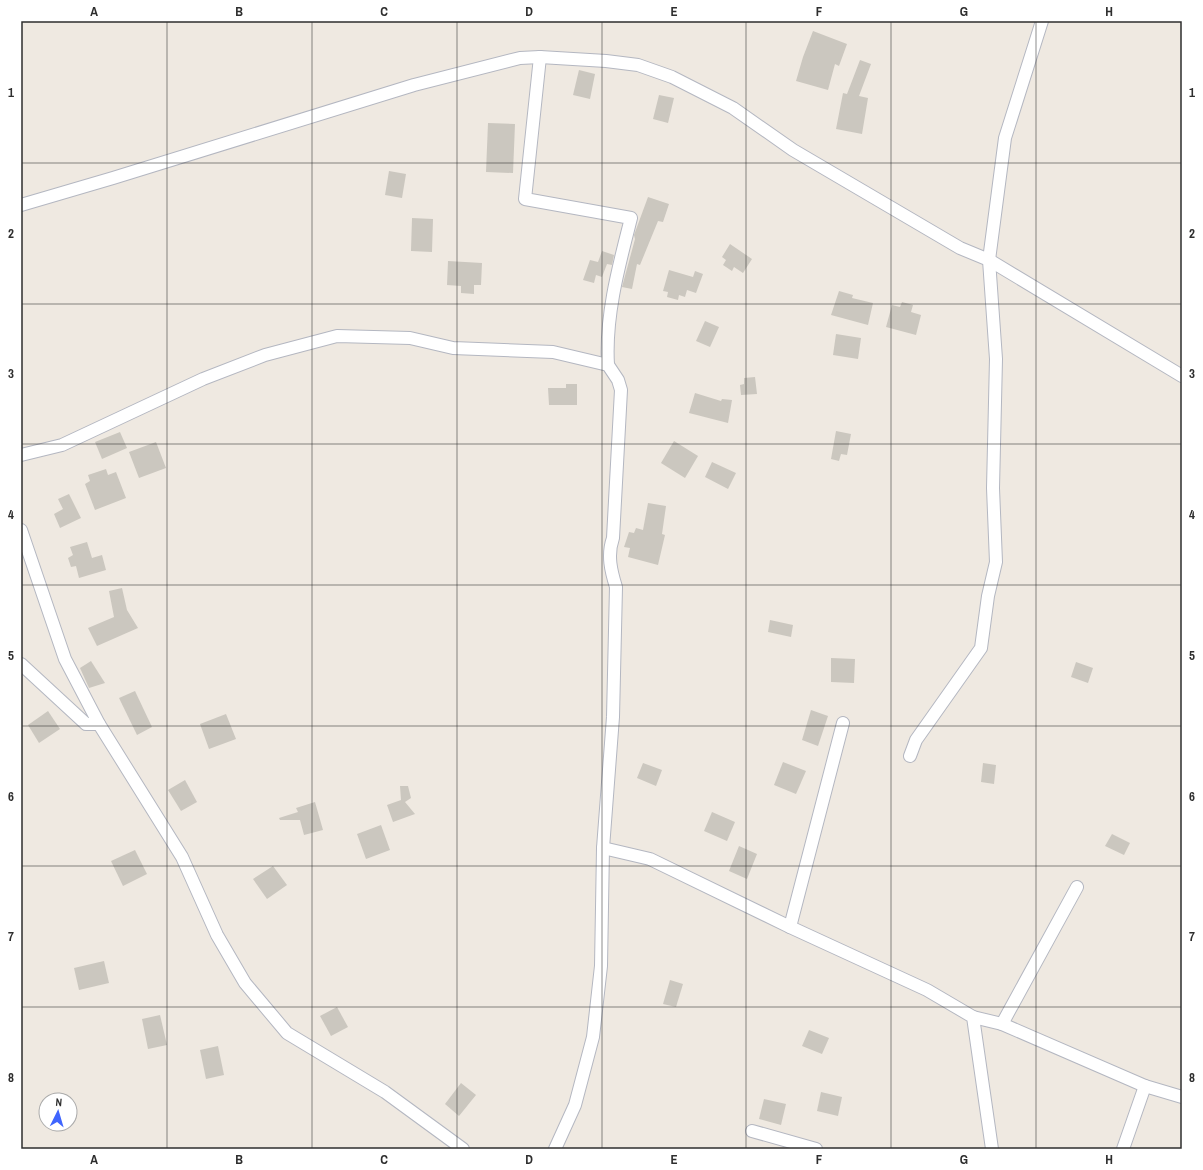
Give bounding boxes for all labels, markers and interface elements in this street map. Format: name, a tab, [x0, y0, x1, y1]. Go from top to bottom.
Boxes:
text: A	[90, 3, 98, 20]
text: B	[235, 3, 243, 20]
text: C	[380, 3, 388, 20]
text: D	[525, 3, 533, 20]
text: E	[670, 3, 678, 20]
text: F	[816, 3, 823, 20]
text: G	[960, 3, 968, 20]
text: H	[1105, 3, 1113, 20]
text: 1	[8, 84, 14, 101]
text: 1	[1189, 84, 1195, 101]
text: 2	[8, 225, 14, 242]
text: 2	[1189, 225, 1195, 242]
text: 3	[8, 365, 14, 382]
text: 3	[1189, 365, 1195, 382]
text: 4	[8, 506, 14, 523]
text: 4	[1189, 506, 1195, 523]
text: 5	[8, 647, 14, 664]
text: 5	[1189, 647, 1195, 664]
text: 6	[8, 788, 14, 805]
text: 6	[1189, 788, 1195, 805]
text: 7	[8, 928, 14, 945]
text: 7	[1189, 928, 1195, 945]
text: 8	[8, 1069, 14, 1086]
text: 8	[1189, 1069, 1195, 1086]
north arrow	[38, 1092, 78, 1132]
text: N	[55, 1095, 63, 1109]
text: A	[90, 1151, 98, 1168]
text: B	[235, 1151, 243, 1168]
text: C	[380, 1151, 388, 1168]
text: D	[525, 1151, 533, 1168]
text: E	[670, 1151, 678, 1168]
text: F	[816, 1151, 823, 1168]
text: G	[960, 1151, 968, 1168]
text: H	[1105, 1151, 1113, 1168]

